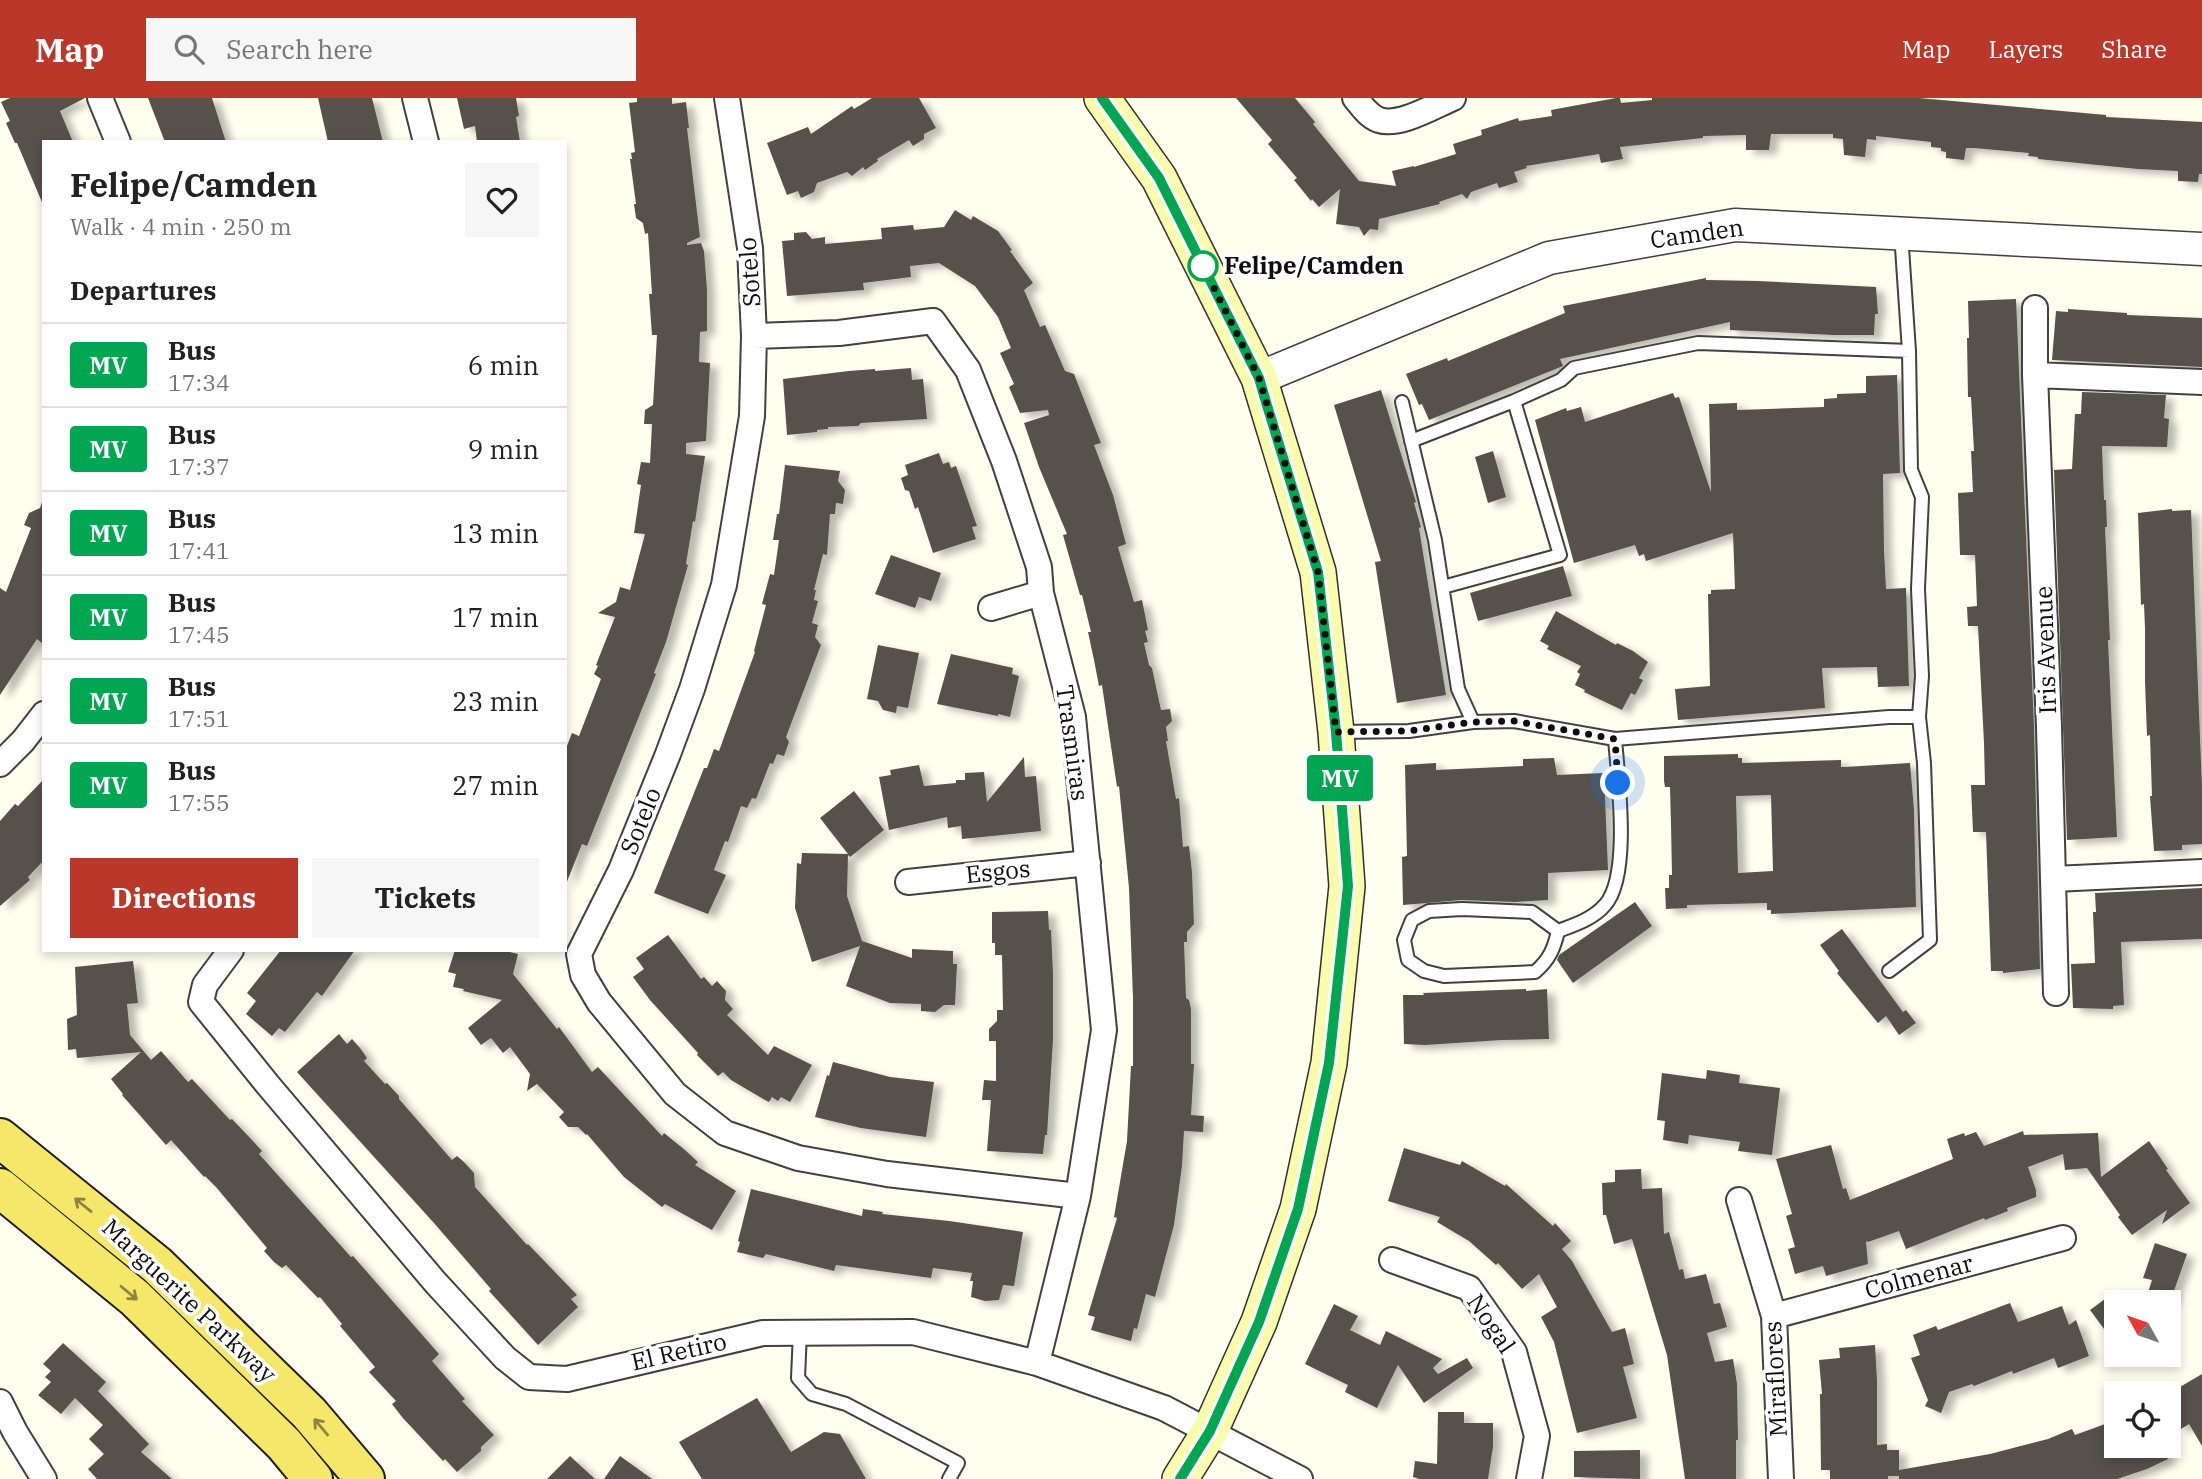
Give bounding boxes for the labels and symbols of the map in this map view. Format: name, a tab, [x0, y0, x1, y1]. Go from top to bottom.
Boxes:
street label: Camden	[1648, 211, 1746, 255]
street label: Sotelo	[731, 236, 767, 308]
place label: Felipe/Camden	[1224, 249, 1404, 281]
marker: Felipe/Camden	[1188, 251, 1218, 281]
street label: Iris Avenue	[2027, 585, 2063, 715]
street label: Trasmiras	[1049, 683, 1097, 803]
line badge: MV	[1308, 755, 1372, 801]
your location	[1600, 765, 1635, 800]
street label: Sotelo	[612, 782, 668, 859]
street label: Esgos	[964, 852, 1032, 890]
one-way arrow	[75, 1198, 93, 1213]
street label: Marguerite Parkway	[96, 1211, 284, 1390]
street label: Colmenar	[1861, 1246, 1977, 1306]
one-way arrow	[119, 1286, 137, 1301]
street label: Nogal	[1460, 1287, 1523, 1359]
north arrow	[2104, 1290, 2180, 1367]
street label: Miraflores	[1756, 1320, 1794, 1438]
street label: El Retiro	[628, 1325, 730, 1378]
one-way arrow	[313, 1418, 329, 1436]

